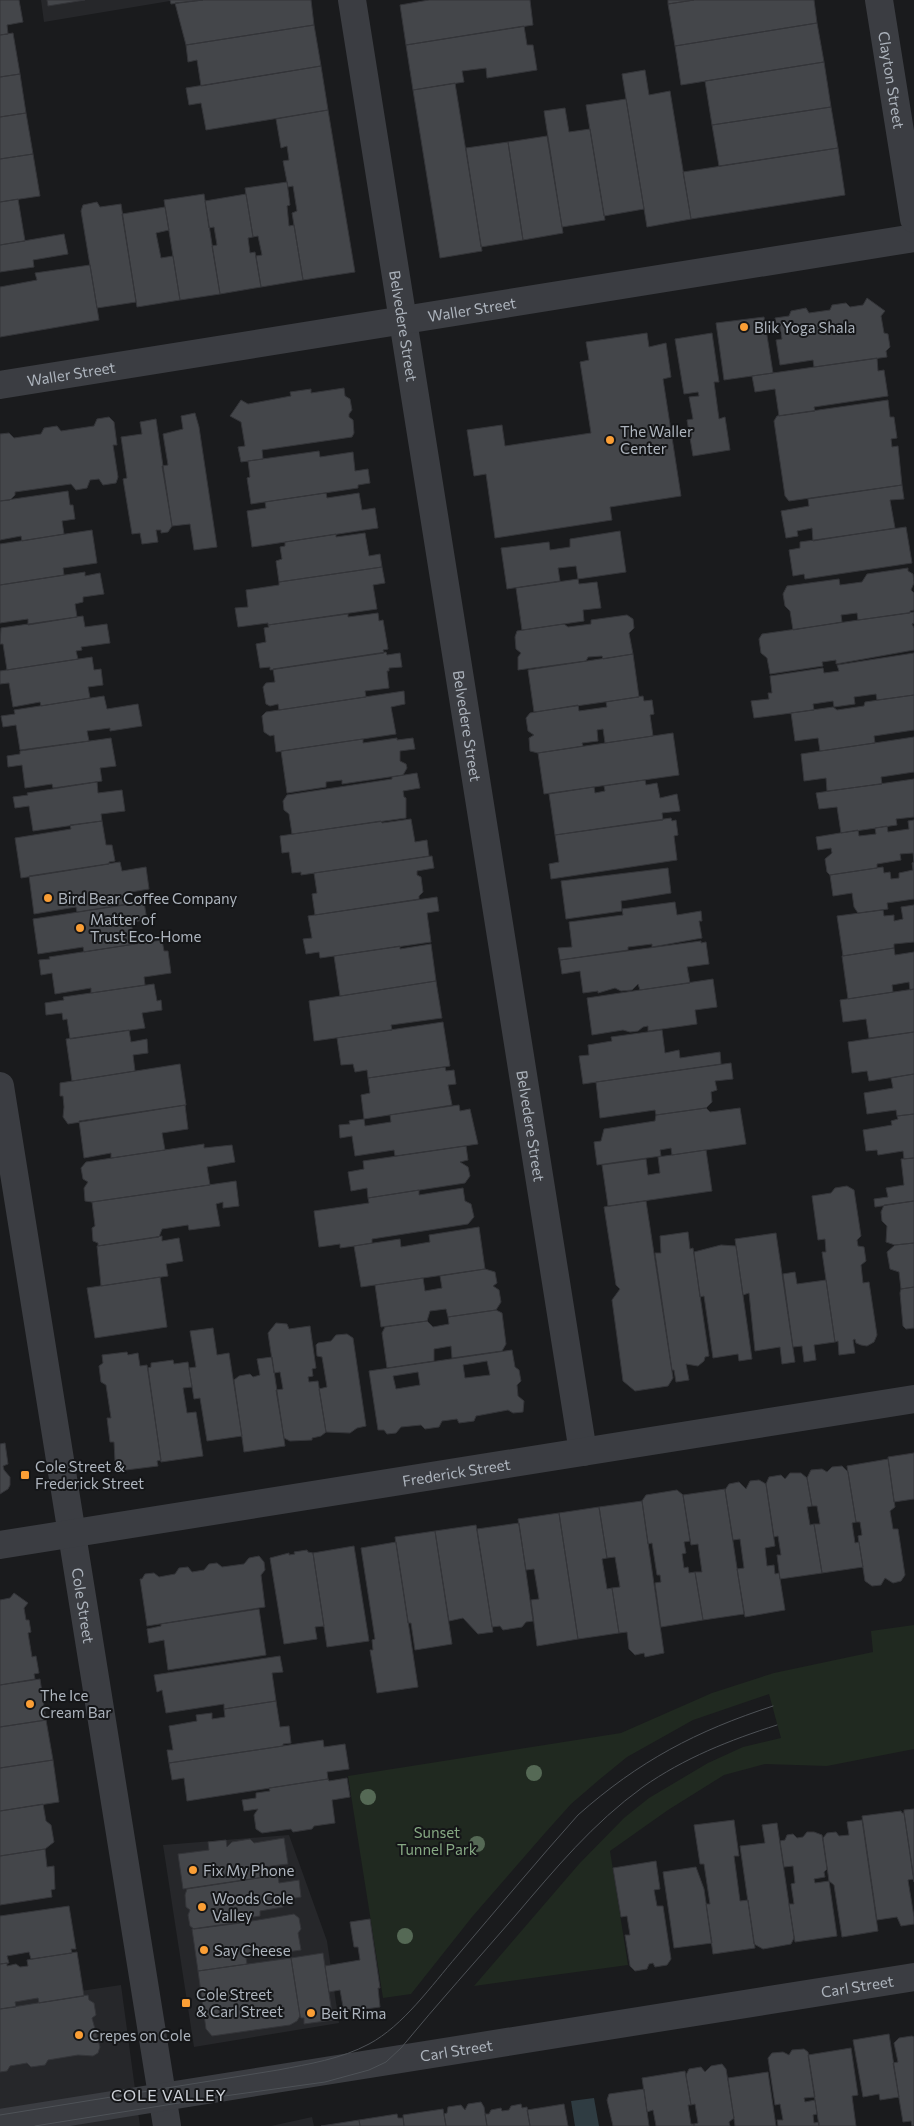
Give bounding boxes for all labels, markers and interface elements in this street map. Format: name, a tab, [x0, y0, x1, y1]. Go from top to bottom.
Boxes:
street label: Clayton Street	[875, 30, 908, 130]
street label: Belvedere Street	[386, 269, 422, 383]
street label: Waller Street	[426, 293, 517, 325]
place label: Blik Yoga Shala	[754, 318, 855, 336]
marker: Blik Yoga Shala	[738, 321, 750, 333]
street label: Waller Street	[26, 358, 117, 390]
place label: The Waller Center	[620, 422, 693, 457]
marker: The Waller Center	[604, 434, 616, 446]
street label: Belvedere Street	[450, 669, 485, 783]
place label: Bird Bear Coffee Company	[58, 889, 238, 907]
marker: Bird Bear Coffee Company	[42, 892, 54, 904]
place label: Matter of Trust Eco-Home	[90, 910, 201, 945]
marker: Matter of Trust Eco-Home	[74, 922, 86, 934]
street label: Belvedere Street	[513, 1069, 549, 1183]
street label: Frederick Street	[401, 1455, 512, 1490]
place label: Cole Street & Frederick Street	[35, 1457, 144, 1492]
marker: Cole Street & Frederick Street	[19, 1469, 31, 1481]
street label: Cole Street	[68, 1566, 98, 1644]
place label: The Ice Cream Bar	[40, 1686, 111, 1721]
marker: The Ice Cream Bar	[24, 1698, 36, 1710]
park label: Sunset Tunnel Park	[397, 1823, 477, 1858]
place label: Fix My Phone	[203, 1861, 294, 1879]
marker: Fix My Phone	[187, 1864, 199, 1876]
place label: Woods Cole Valley	[212, 1889, 294, 1924]
marker: Woods Cole Valley	[196, 1901, 208, 1913]
place label: Say Cheese	[214, 1941, 291, 1959]
marker: Say Cheese	[198, 1944, 210, 1956]
street label: Carl Street	[820, 1971, 895, 2001]
place label: Cole Street & Carl Street	[196, 1985, 283, 2020]
marker: Cole Street & Carl Street	[180, 1997, 192, 2009]
place label: Beit Rima	[321, 2004, 386, 2022]
marker: Beit Rima	[305, 2007, 317, 2019]
place label: Crepes on Cole	[89, 2026, 191, 2044]
marker: Crepes on Cole	[73, 2029, 85, 2041]
street label: Carl Street	[419, 2035, 494, 2065]
district label: COLE VALLEY	[111, 2085, 227, 2104]

